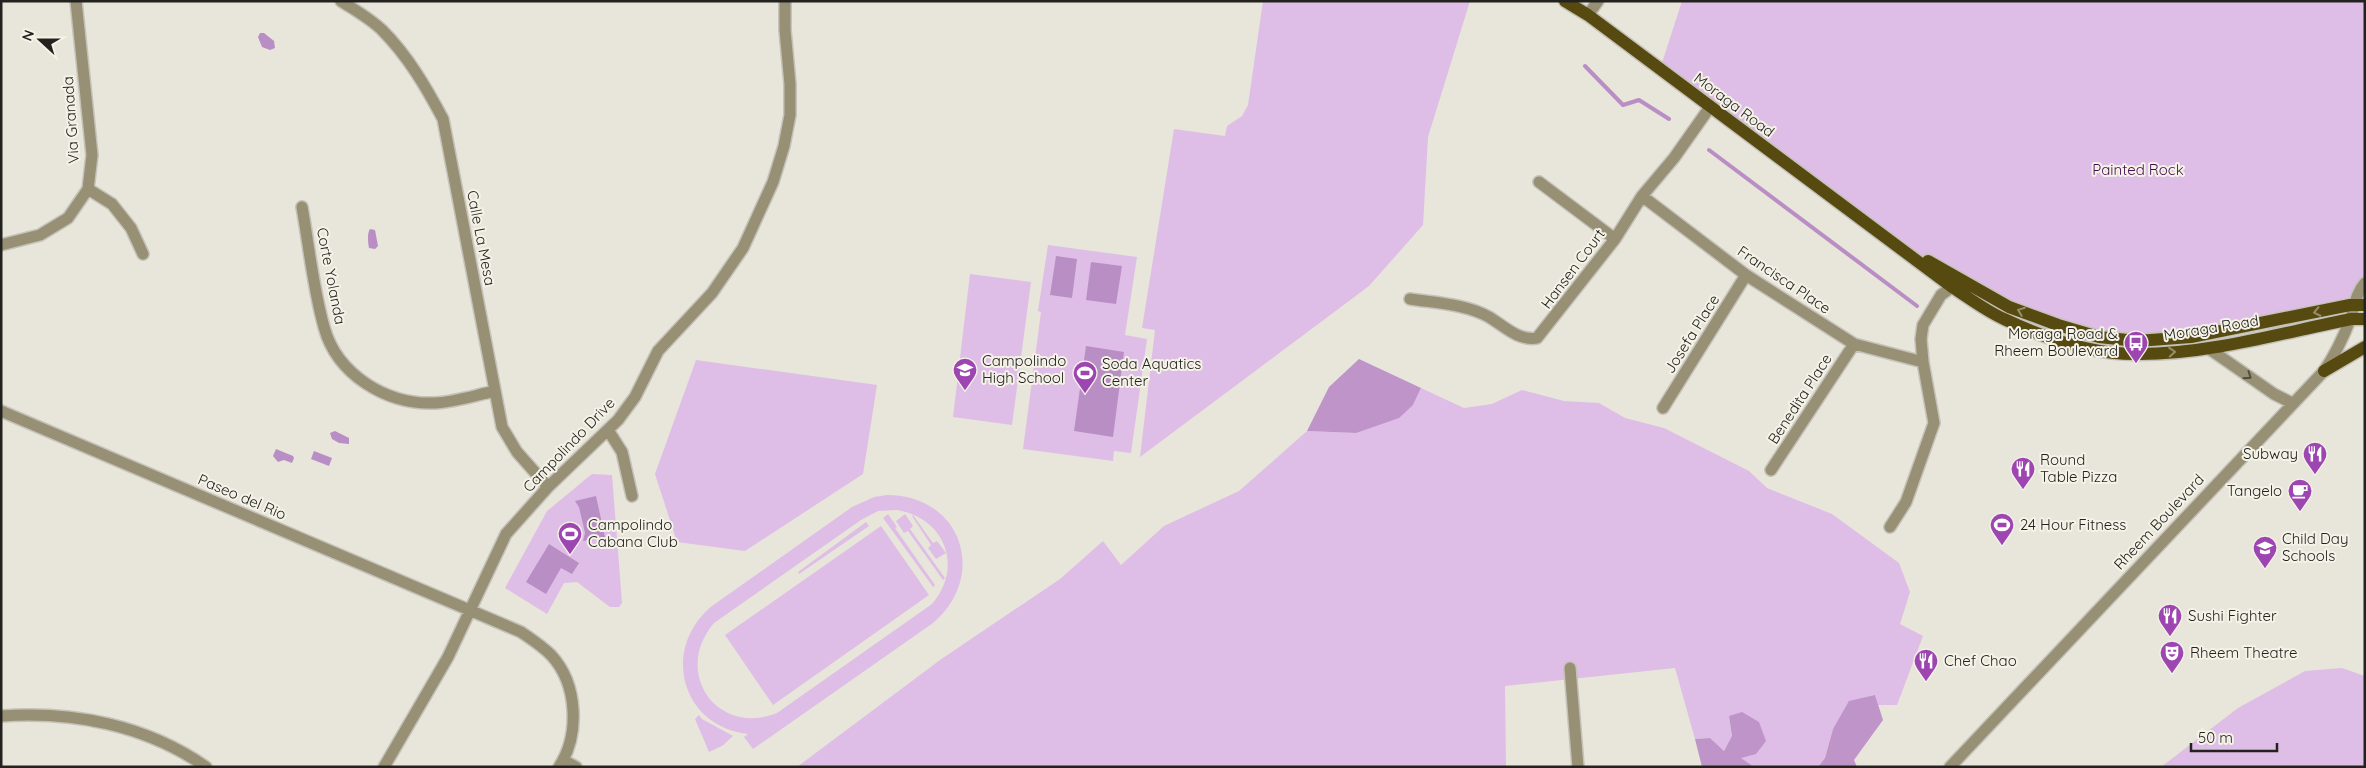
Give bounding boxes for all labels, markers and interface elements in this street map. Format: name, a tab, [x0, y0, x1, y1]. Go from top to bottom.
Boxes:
north arrow	[15, 15, 65, 65]
text: N	[18, 27, 38, 43]
street label: Moraga Road	[1690, 68, 1778, 141]
street label: Via Granada	[58, 76, 83, 164]
park label: Painted Rock	[2092, 160, 2184, 179]
street label: Calle La Mesa	[463, 189, 500, 287]
street label: Hansen Court	[1536, 225, 1609, 312]
street label: Corte Yolanda	[313, 226, 350, 326]
street label: Francisca Place	[1734, 241, 1835, 318]
street label: Josefa Place	[1660, 291, 1723, 377]
one-way arrow	[2312, 306, 2321, 316]
one-way arrow	[2017, 307, 2026, 318]
street label: Moraga Road	[2162, 311, 2260, 344]
place label: Moraga Road & Rheem Boulevard	[1994, 324, 2118, 360]
bus stop icon: Moraga Road & Rheem Boulevard	[2123, 330, 2149, 364]
one-way arrow	[2168, 347, 2176, 358]
street label: Benedita Place	[1763, 350, 1836, 447]
place label: Campolindo High School	[982, 351, 1066, 387]
place label: Soda Aquatics Center	[1102, 354, 1201, 390]
school or university icon: Campolindo High School	[952, 357, 978, 391]
sports icon: Soda Aquatics Center	[1072, 360, 1098, 394]
one-way arrow	[2242, 370, 2252, 379]
street label: Campolindo Drive	[519, 393, 619, 496]
restaurant icon: Subway	[2302, 441, 2328, 475]
place label: Subway	[2243, 444, 2298, 463]
place label: Round Table Pizza	[2040, 450, 2117, 486]
restaurant icon: Round Table Pizza	[2010, 456, 2036, 490]
street label: Paseo del Rio	[195, 469, 289, 524]
street label: Rheem Boulevard	[2109, 470, 2208, 573]
cafe icon: Tangelo	[2287, 478, 2313, 512]
place label: Tangelo	[2227, 481, 2282, 500]
sports icon: 24 Hour Fitness	[1989, 512, 2015, 546]
place label: Campolindo Cabana Club	[588, 515, 678, 551]
place label: 24 Hour Fitness	[2020, 515, 2126, 534]
sports icon: Campolindo Cabana Club	[557, 521, 583, 555]
place label: Child Day Schools	[2282, 529, 2348, 565]
school or university icon: Child Day Schools	[2252, 535, 2278, 569]
restaurant icon: Sushi Fighter	[2157, 603, 2183, 637]
place label: Sushi Fighter	[2188, 606, 2277, 625]
theatre icon: Rheem Theatre	[2159, 640, 2185, 674]
place label: Rheem Theatre	[2190, 643, 2298, 662]
restaurant icon: Chef Chao	[1913, 648, 1939, 682]
place label: Chef Chao	[1944, 651, 2017, 670]
scale bar	[2191, 720, 2277, 752]
text: 50 m	[2198, 728, 2233, 747]

